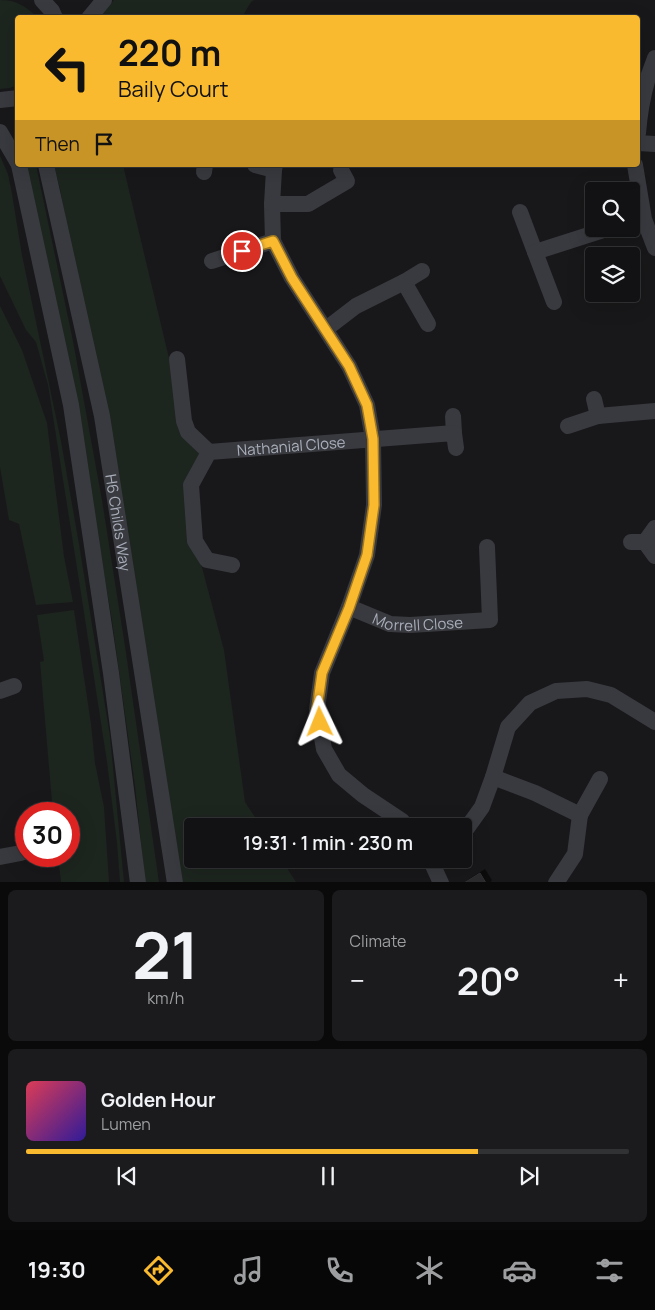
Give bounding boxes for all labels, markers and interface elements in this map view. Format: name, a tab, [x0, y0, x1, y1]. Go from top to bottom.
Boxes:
text: 220 m	[118, 29, 221, 77]
icon: left	[35, 35, 100, 100]
text: Baily Court	[118, 74, 229, 104]
icon: arrive	[90, 130, 118, 158]
text: Then	[35, 131, 80, 157]
map controls	[585, 182, 640, 302]
button: search	[585, 182, 640, 237]
pin	[221, 230, 263, 272]
icon: arrive	[228, 237, 256, 265]
button: layers	[585, 247, 640, 302]
street label: Nathanial Close	[236, 431, 346, 460]
street label: H6 Childs Way	[101, 472, 137, 573]
street label: Morrell Close	[370, 608, 464, 636]
position arrow	[293, 695, 345, 747]
speed limit sign: 30	[15, 802, 80, 867]
text: 19:31 · 1 min · 230 m	[243, 830, 413, 856]
text: 21	[132, 910, 199, 999]
text: Climate	[350, 930, 406, 952]
text: 20°	[457, 954, 521, 1006]
text: −	[350, 961, 365, 999]
text: +	[613, 961, 629, 999]
text: km/h	[147, 987, 184, 1009]
text: Golden Hour	[101, 1087, 215, 1113]
text: Lumen	[101, 1113, 151, 1135]
icon: previous	[113, 1162, 141, 1190]
icon: pause	[314, 1162, 342, 1190]
icon: next	[515, 1162, 543, 1190]
icon: directions	[141, 1253, 176, 1288]
icon: music	[231, 1253, 266, 1288]
icon: phone	[322, 1253, 357, 1288]
icon: climate	[412, 1253, 447, 1288]
icon: car	[502, 1253, 537, 1288]
icon: filters	[592, 1253, 627, 1288]
text: 19:30	[28, 1255, 86, 1285]

